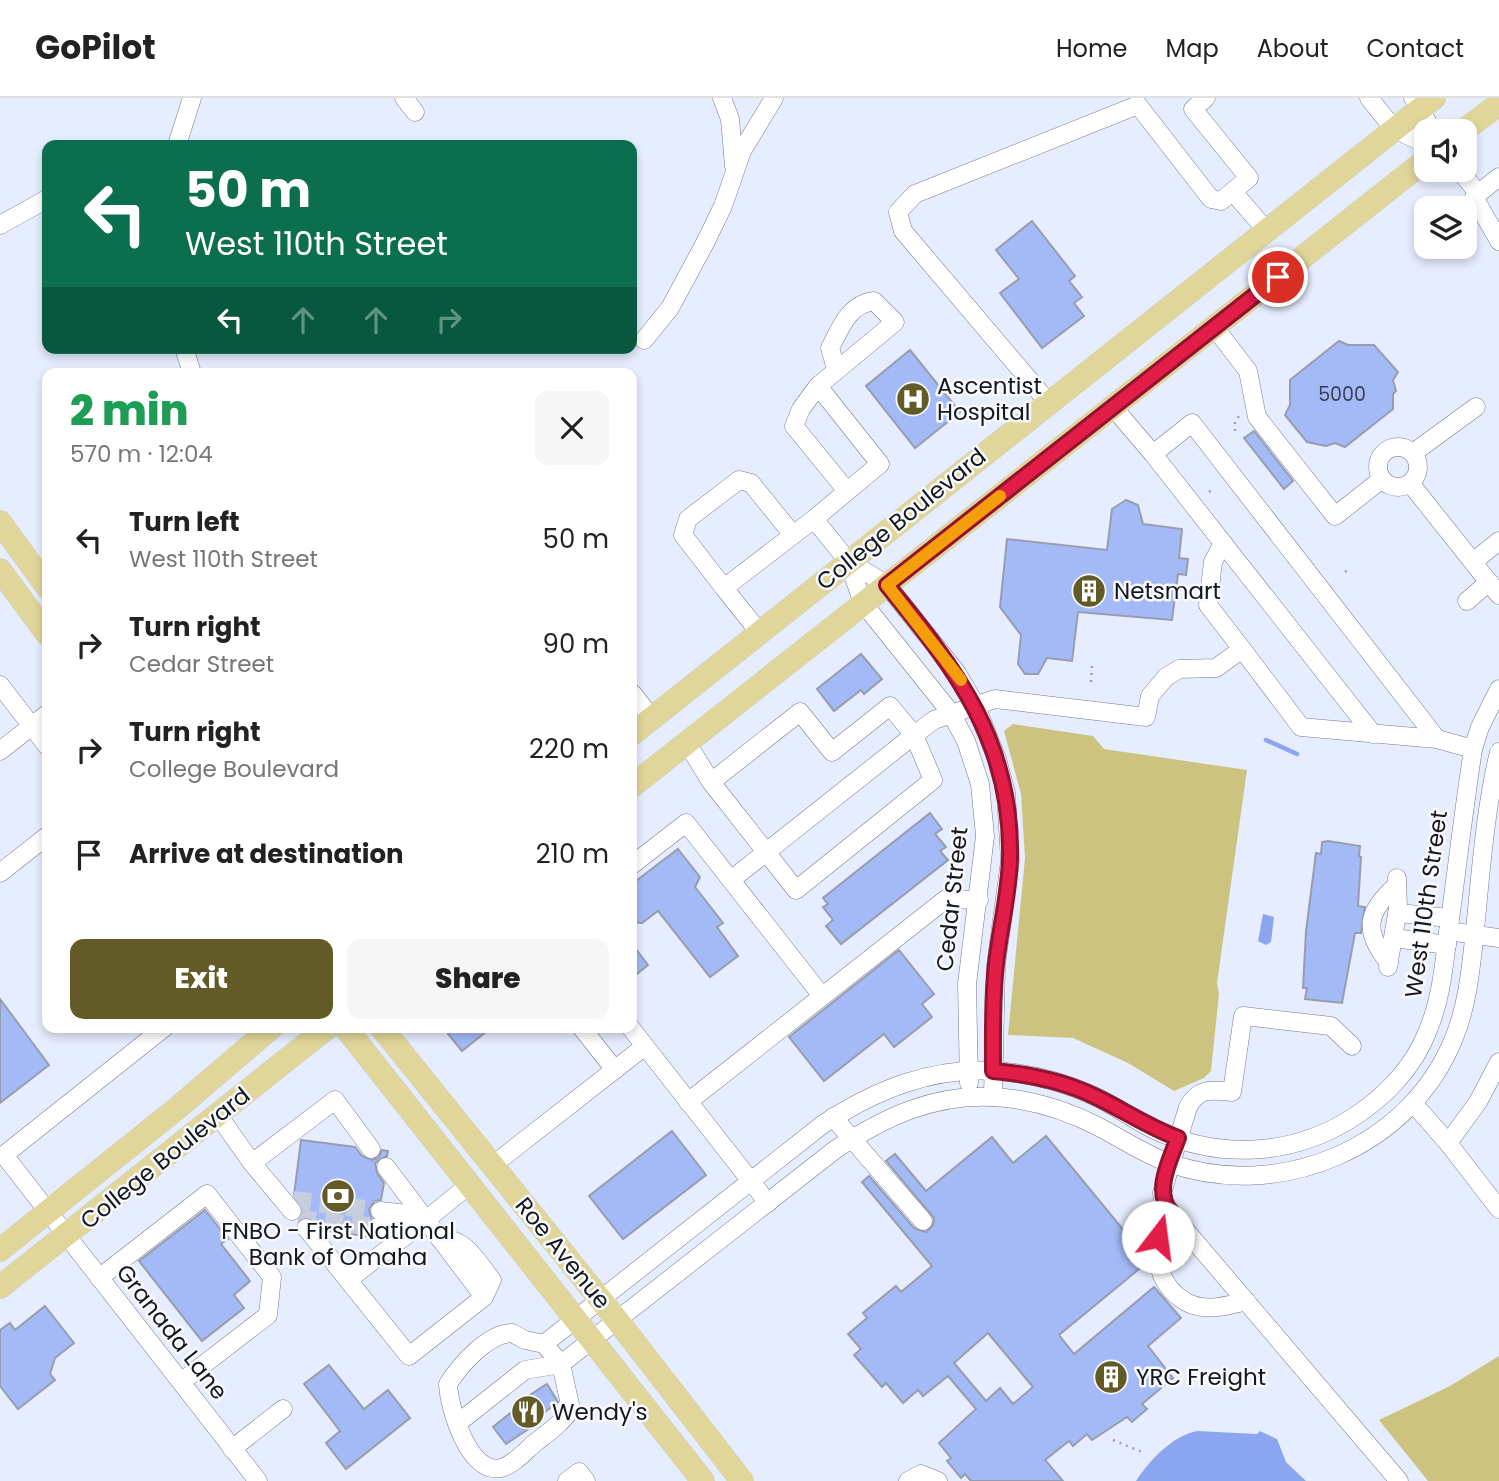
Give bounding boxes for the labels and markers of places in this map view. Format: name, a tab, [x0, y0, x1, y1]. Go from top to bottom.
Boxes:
pin	[1248, 247, 1308, 307]
place label: Ascentist Hospital	[937, 370, 1042, 428]
hospital icon: Ascentist Hospital	[894, 380, 932, 418]
building icon: Netsmart	[1070, 572, 1108, 610]
place label: Netsmart	[1114, 575, 1221, 607]
bank icon: FNBO - First National Bank of Omaha	[319, 1177, 357, 1215]
place label: FNBO - First National Bank of Omaha	[221, 1215, 455, 1273]
building icon: YRC Freight	[1092, 1358, 1130, 1396]
place label: YRC Freight	[1136, 1361, 1266, 1393]
restaurant icon: Wendy's	[509, 1393, 547, 1431]
place label: Wendy's	[552, 1396, 648, 1428]

